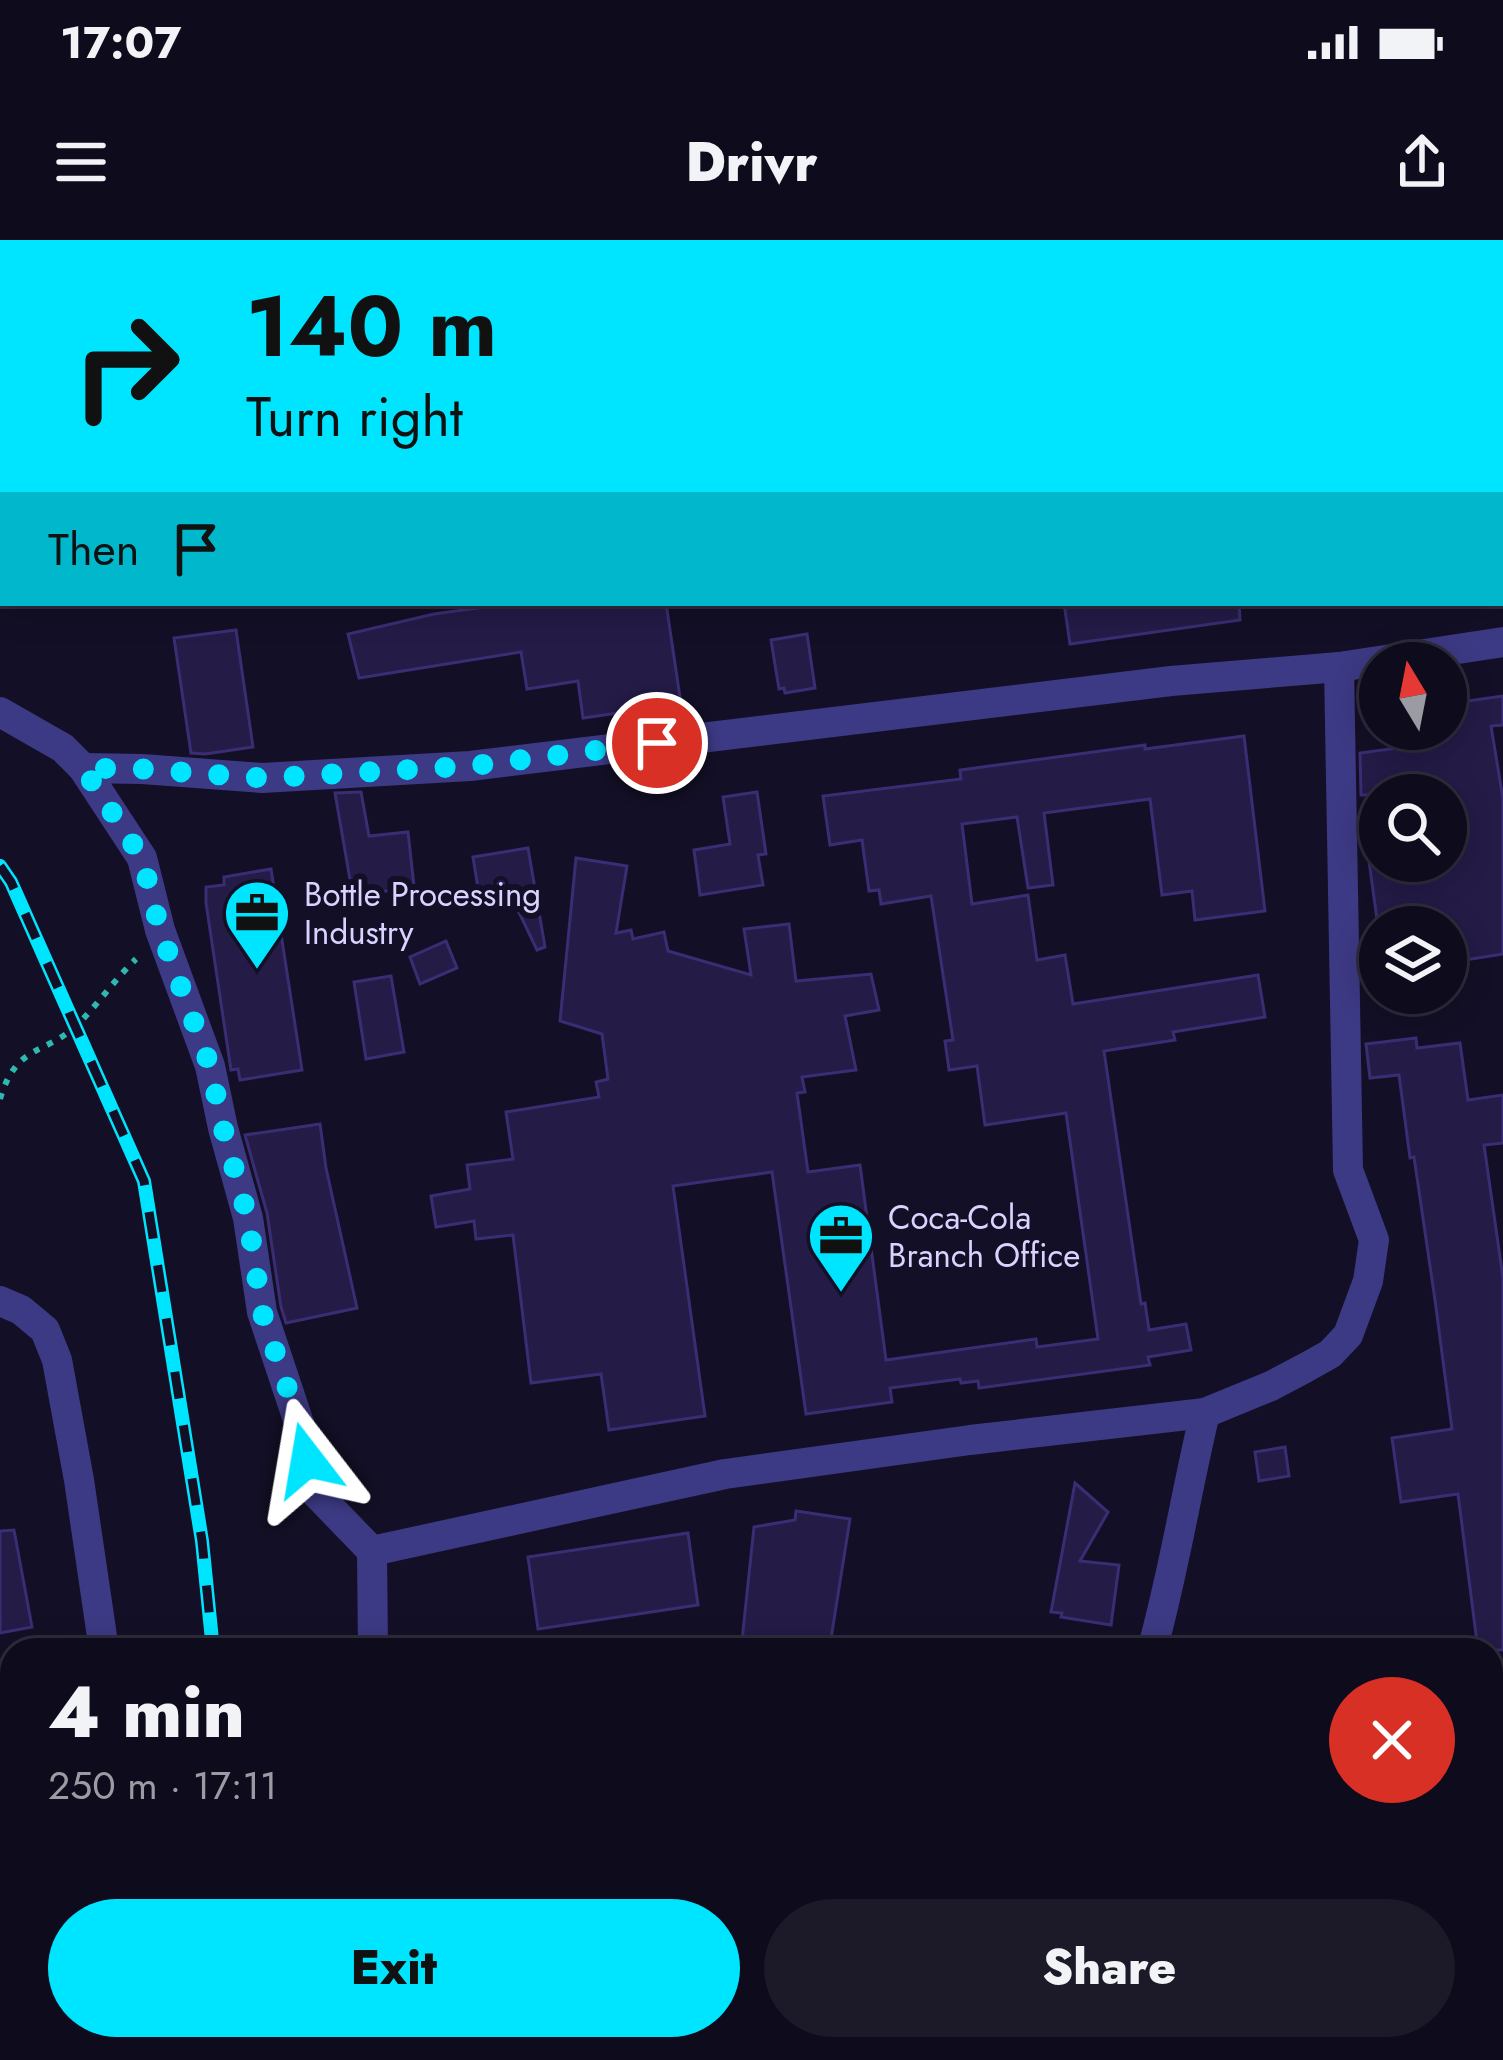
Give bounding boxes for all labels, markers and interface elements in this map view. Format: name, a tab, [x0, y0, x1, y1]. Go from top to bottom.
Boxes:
text: 17:07	[60, 10, 181, 75]
text: Drivr	[685, 123, 818, 201]
icon: menu	[48, 129, 114, 195]
icon: share	[1389, 129, 1455, 195]
text: 140 m	[246, 266, 497, 388]
icon: right	[48, 288, 204, 444]
text: Turn right	[246, 378, 463, 456]
icon: arrive	[163, 516, 229, 582]
text: Then	[48, 517, 139, 582]
north arrow	[1359, 642, 1467, 750]
map controls	[1359, 642, 1467, 1014]
pin	[606, 692, 708, 794]
icon: arrive	[624, 710, 690, 776]
button: search	[1359, 774, 1467, 882]
place label: Bottle Processing Industry	[304, 871, 541, 956]
office icon: Bottle Processing Industry	[222, 878, 292, 972]
button: layers	[1359, 906, 1467, 1014]
place label: Coca-Cola Branch Office	[888, 1194, 1080, 1279]
office icon: Coca-Cola Branch Office	[806, 1201, 876, 1295]
position arrow	[244, 1397, 370, 1523]
text: 4 min	[48, 1660, 245, 1764]
button: close	[1329, 1677, 1455, 1803]
text: 250 m · 17:11	[48, 1757, 278, 1814]
button: Exit	[48, 1899, 740, 2037]
button: Share	[764, 1899, 1455, 2037]

